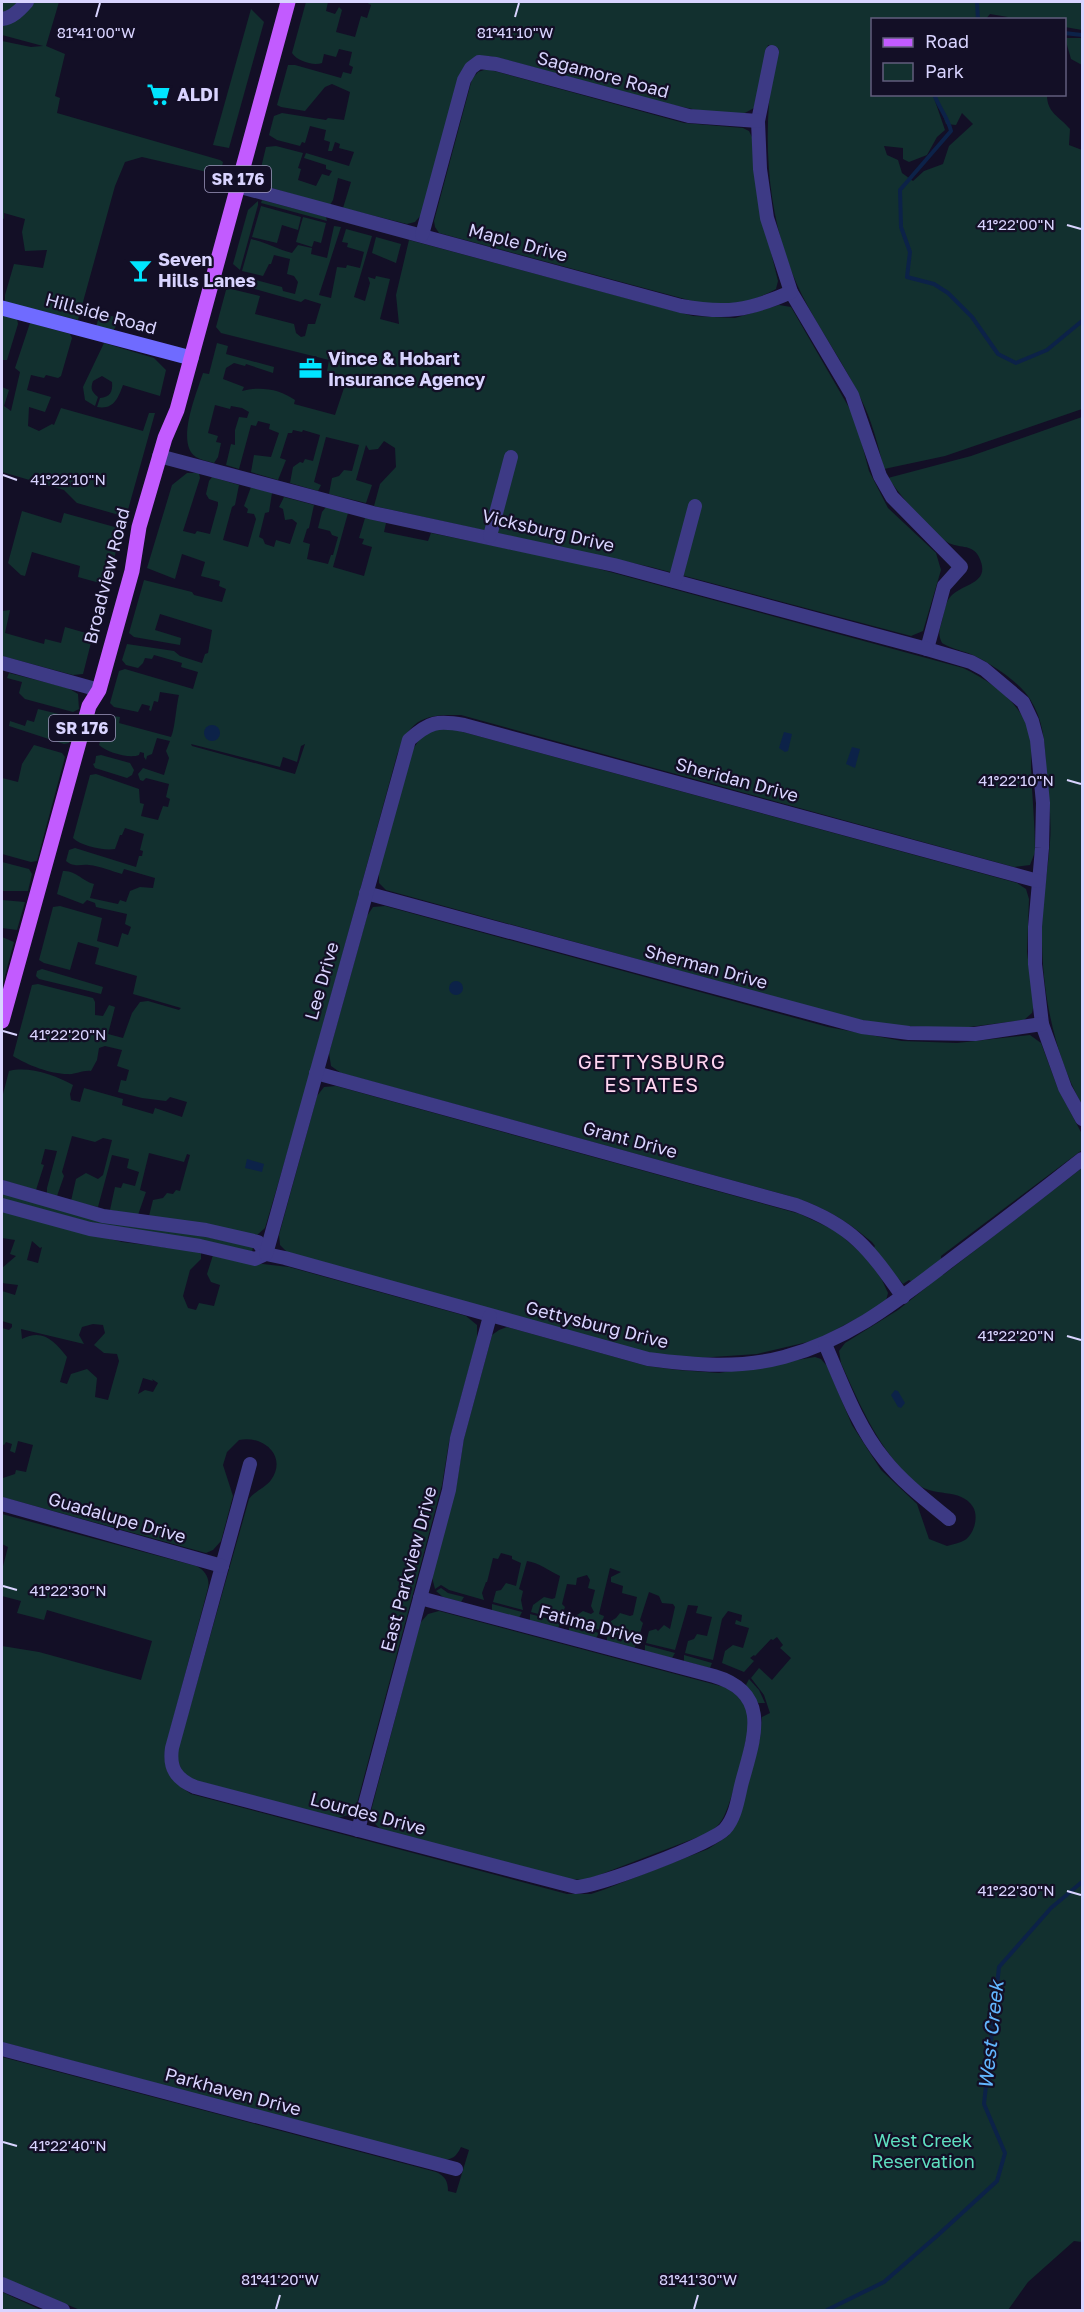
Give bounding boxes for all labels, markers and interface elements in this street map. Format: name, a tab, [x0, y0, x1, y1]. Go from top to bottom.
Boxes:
legend	[871, 18, 1066, 96]
text: 81°41'00"W	[57, 23, 135, 41]
text: 81°41'10"W	[477, 23, 553, 41]
text: Road	[925, 30, 969, 52]
street label: Sagamore Road	[535, 46, 672, 102]
text: Park	[925, 60, 964, 82]
supermarket icon: ALDI	[146, 82, 172, 108]
place label: ALDI	[177, 83, 219, 105]
road number: SR 176	[205, 166, 271, 192]
text: 41°22'00"N	[977, 215, 1055, 233]
street label: Maple Drive	[466, 218, 570, 266]
place label: Seven Hills Lanes	[158, 248, 256, 291]
bar icon: Seven Hills Lanes	[127, 257, 153, 283]
street label: Hillside Road	[43, 288, 159, 338]
place label: Vince & Hobart Insurance Agency	[328, 347, 486, 390]
office icon: Vince & Hobart Insurance Agency	[297, 356, 323, 382]
text: 41°22'10"N	[30, 470, 106, 488]
street label: Vicksburg Drive	[480, 504, 617, 556]
street label: Broadview Road	[79, 506, 134, 646]
road number: SR 176	[49, 715, 115, 741]
street label: Sheridan Drive	[673, 752, 801, 806]
text: 41°22'10"N	[978, 771, 1054, 789]
street label: Lee Drive	[299, 939, 343, 1022]
street label: Sherman Drive	[642, 939, 770, 993]
text: 41°22'20"N	[29, 1025, 107, 1043]
district label: GETTYSBURG ESTATES	[578, 1049, 726, 1096]
street label: Grant Drive	[581, 1116, 680, 1162]
street label: Gettysburg Drive	[524, 1296, 671, 1352]
text: 41°22'20"N	[977, 1326, 1055, 1344]
street label: East Parkview Drive	[375, 1484, 441, 1654]
street label: Guadalupe Drive	[46, 1487, 189, 1547]
text: 41°22'30"N	[29, 1581, 107, 1599]
street label: Fatima Drive	[536, 1599, 646, 1649]
street label: Lourdes Drive	[308, 1787, 428, 1839]
text: 41°22'30"N	[977, 1881, 1055, 1899]
water label: West Creek	[972, 1977, 1008, 2091]
street label: Parkhaven Drive	[163, 2062, 304, 2120]
park label: West Creek Reservation	[871, 2129, 975, 2172]
text: 41°22'40"N	[29, 2136, 107, 2154]
text: 81°41'20"W	[241, 2270, 319, 2288]
text: 81°41'30"W	[659, 2270, 737, 2288]

